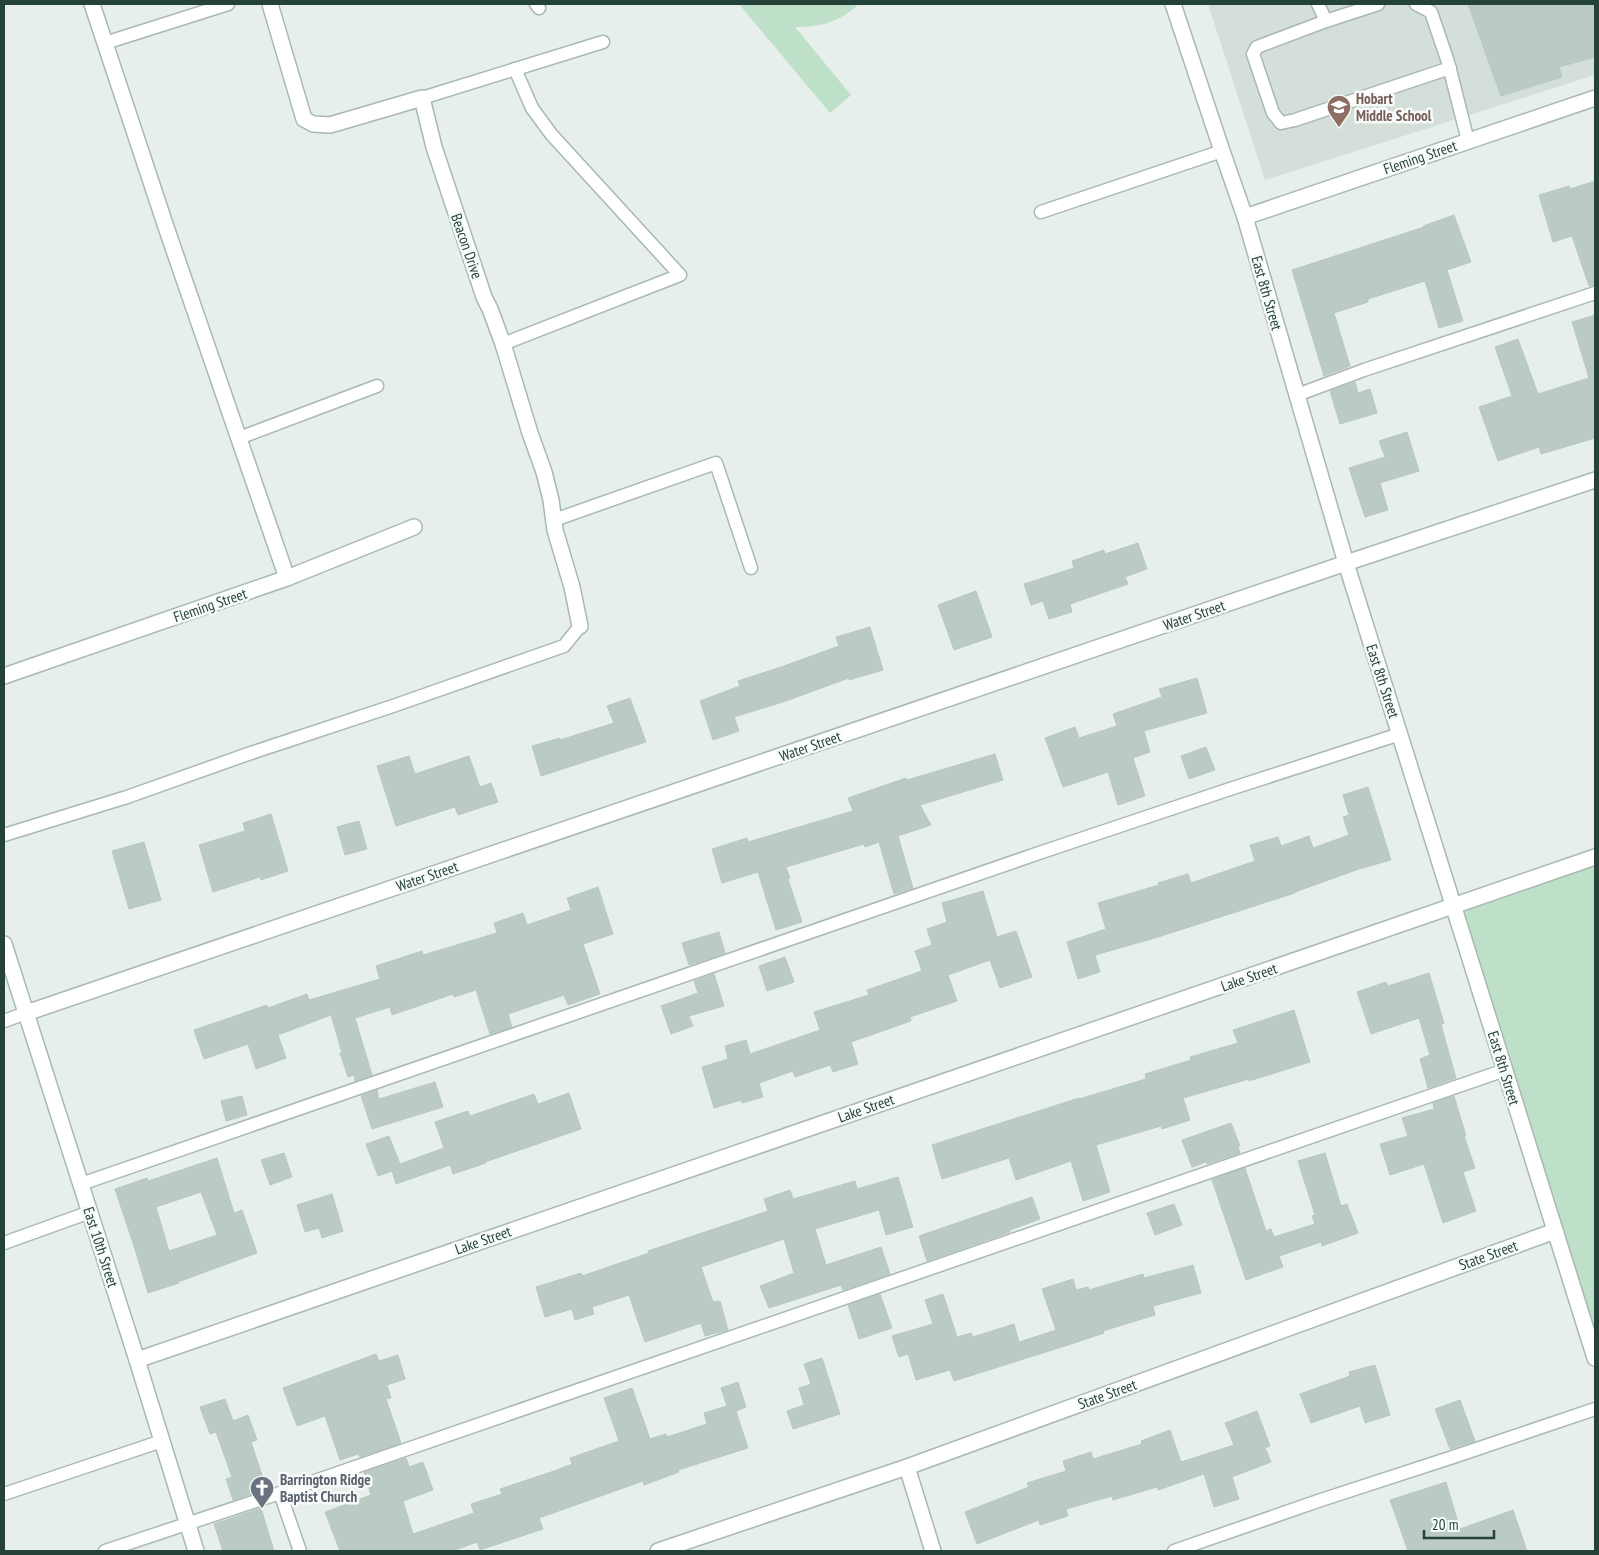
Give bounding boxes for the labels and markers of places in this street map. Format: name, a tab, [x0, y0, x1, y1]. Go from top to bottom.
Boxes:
place label: Hobart Middle School	[1356, 89, 1432, 125]
school or university icon: Hobart Middle School	[1326, 94, 1352, 128]
place label: Barrington Ridge Baptist Church	[280, 1470, 371, 1506]
church icon: Barrington Ridge Baptist Church	[249, 1475, 275, 1509]

